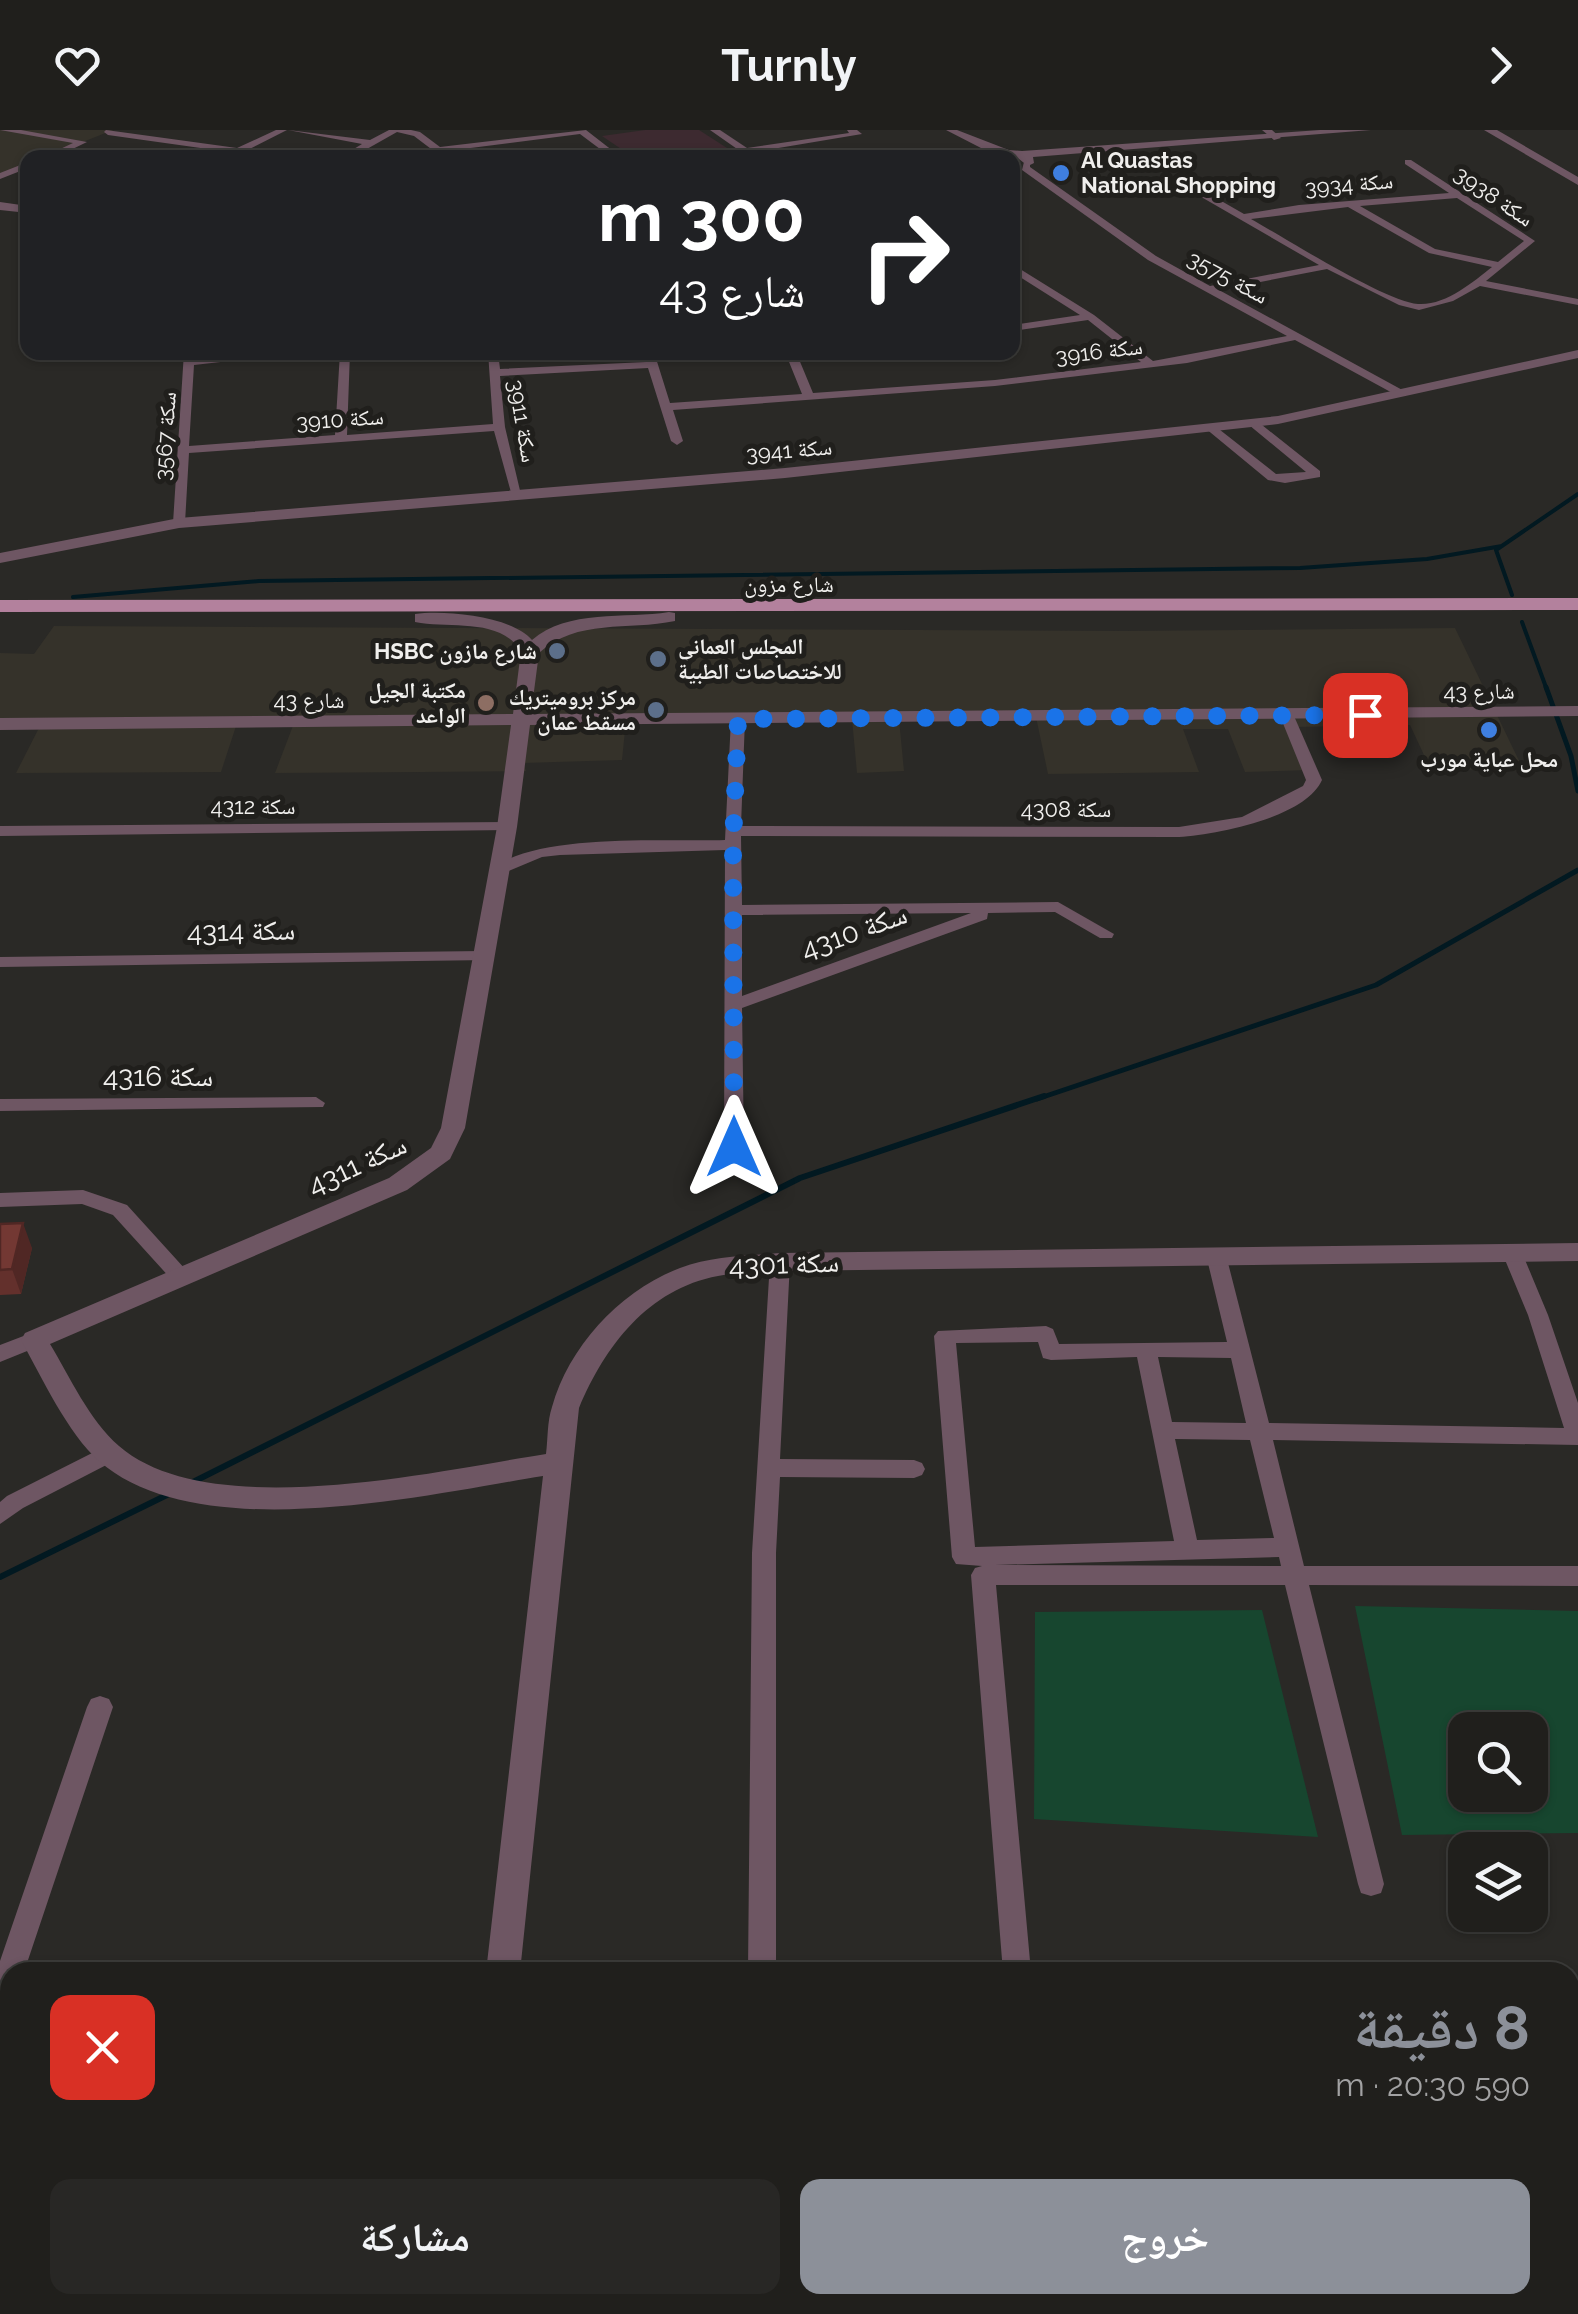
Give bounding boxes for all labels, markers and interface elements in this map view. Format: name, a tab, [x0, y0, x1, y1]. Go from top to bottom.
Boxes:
icon: heart	[50, 38, 105, 93]
icon: forward	[1473, 38, 1528, 93]
text: Turnly	[721, 39, 857, 92]
place label: Al Quastas National Shopping	[1081, 147, 1276, 198]
street label: سكة 3938	[1450, 160, 1538, 232]
marker: Al Quastas National Shopping	[1050, 162, 1072, 184]
street label: سكة 3934	[1304, 167, 1394, 201]
text: 300 m	[598, 175, 805, 257]
icon: right	[840, 190, 970, 320]
street label: سكة 3575	[1183, 245, 1273, 309]
text: شارع 43	[659, 265, 805, 318]
street label: سكة 3916	[1054, 333, 1144, 369]
street label: سكة 3911	[503, 378, 543, 464]
street label: سكة 3567	[149, 391, 181, 481]
street label: سكة 3910	[295, 403, 385, 435]
street label: سكة 3941	[745, 433, 833, 467]
street label: شارع مزون	[744, 571, 834, 598]
place label: المجلس العماني للاختصاصات الطبية	[678, 633, 842, 685]
place label: HSBC شارع مازون	[374, 638, 537, 666]
marker: HSBC شارع مازون	[546, 640, 568, 662]
marker: المجلس العماني للاختصاصات الطبية	[647, 648, 669, 670]
pin	[1323, 673, 1408, 758]
place label: مكتبة الجيل الواعد	[368, 677, 466, 728]
street label: شارع 43	[1443, 677, 1515, 706]
place label: مركز بروميتريك مسقط عمان	[509, 684, 636, 736]
street label: شارع 43	[273, 687, 345, 714]
icon: arrive	[1338, 688, 1393, 743]
marker: مكتبة الجيل الواعد	[475, 692, 497, 714]
marker: مركز بروميتريك مسقط عمان	[645, 699, 667, 721]
marker: محل عباية مورب	[1478, 719, 1500, 741]
place label: محل عباية مورب	[1420, 746, 1558, 773]
street label: سكة 4312	[211, 793, 295, 819]
street label: سكة 4308	[1021, 796, 1111, 822]
street label: سكة 4310	[796, 898, 912, 966]
street label: سكة 4314	[186, 914, 296, 948]
street label: سكة 4316	[103, 1060, 213, 1093]
position arrow	[682, 1095, 786, 1199]
street label: سكة 4311	[302, 1128, 412, 1202]
street label: سكة 4301	[728, 1246, 840, 1282]
map controls	[1448, 1712, 1548, 1932]
button: search	[1448, 1712, 1548, 1812]
button: layers	[1448, 1832, 1548, 1932]
text: 8 دقيقة	[1353, 1993, 1530, 2063]
button: close	[50, 1995, 155, 2100]
text: 590 m · 20:30	[1335, 2066, 1530, 2103]
button: مشاركة	[50, 2179, 780, 2294]
button: خروج	[800, 2179, 1530, 2294]

